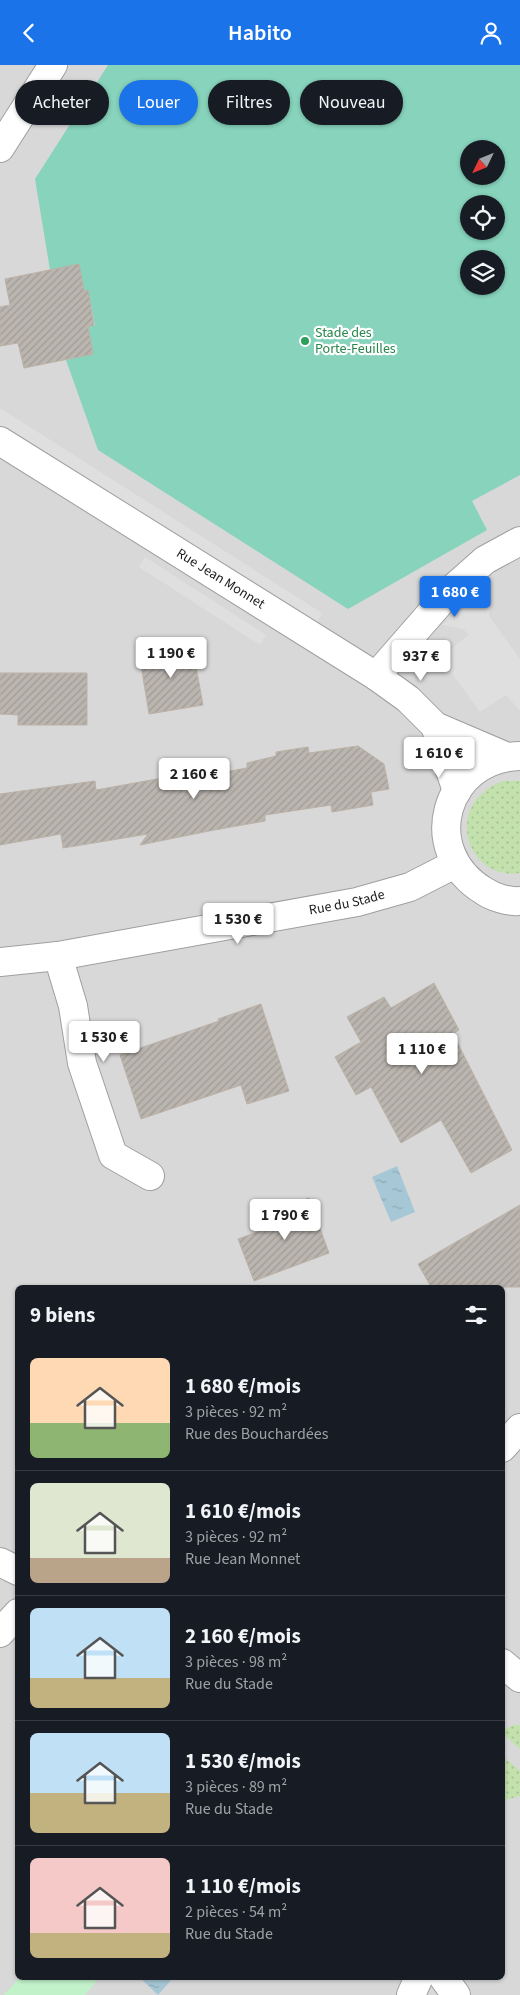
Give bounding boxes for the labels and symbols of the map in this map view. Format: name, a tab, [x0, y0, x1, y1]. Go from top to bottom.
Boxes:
north arrow	[460, 140, 505, 185]
place label: Stade des Porte-Feuilles	[315, 323, 396, 359]
marker: Stade des Porte-Feuilles	[299, 335, 311, 347]
street label: Rue Jean Monnet	[172, 544, 269, 614]
pin: 1 680 €	[409, 575, 501, 618]
pin: 1 190 €	[125, 637, 217, 679]
pin: 937 €	[386, 639, 456, 682]
pin: 1 610 €	[393, 737, 485, 779]
pin: 2 160 €	[148, 757, 240, 800]
street label: Rue du Stade	[307, 885, 387, 920]
pin: 1 530 €	[192, 903, 284, 945]
pin: 1 530 €	[58, 1021, 150, 1063]
pin: 1 110 €	[376, 1033, 468, 1075]
pin: 1 790 €	[239, 1199, 331, 1241]

